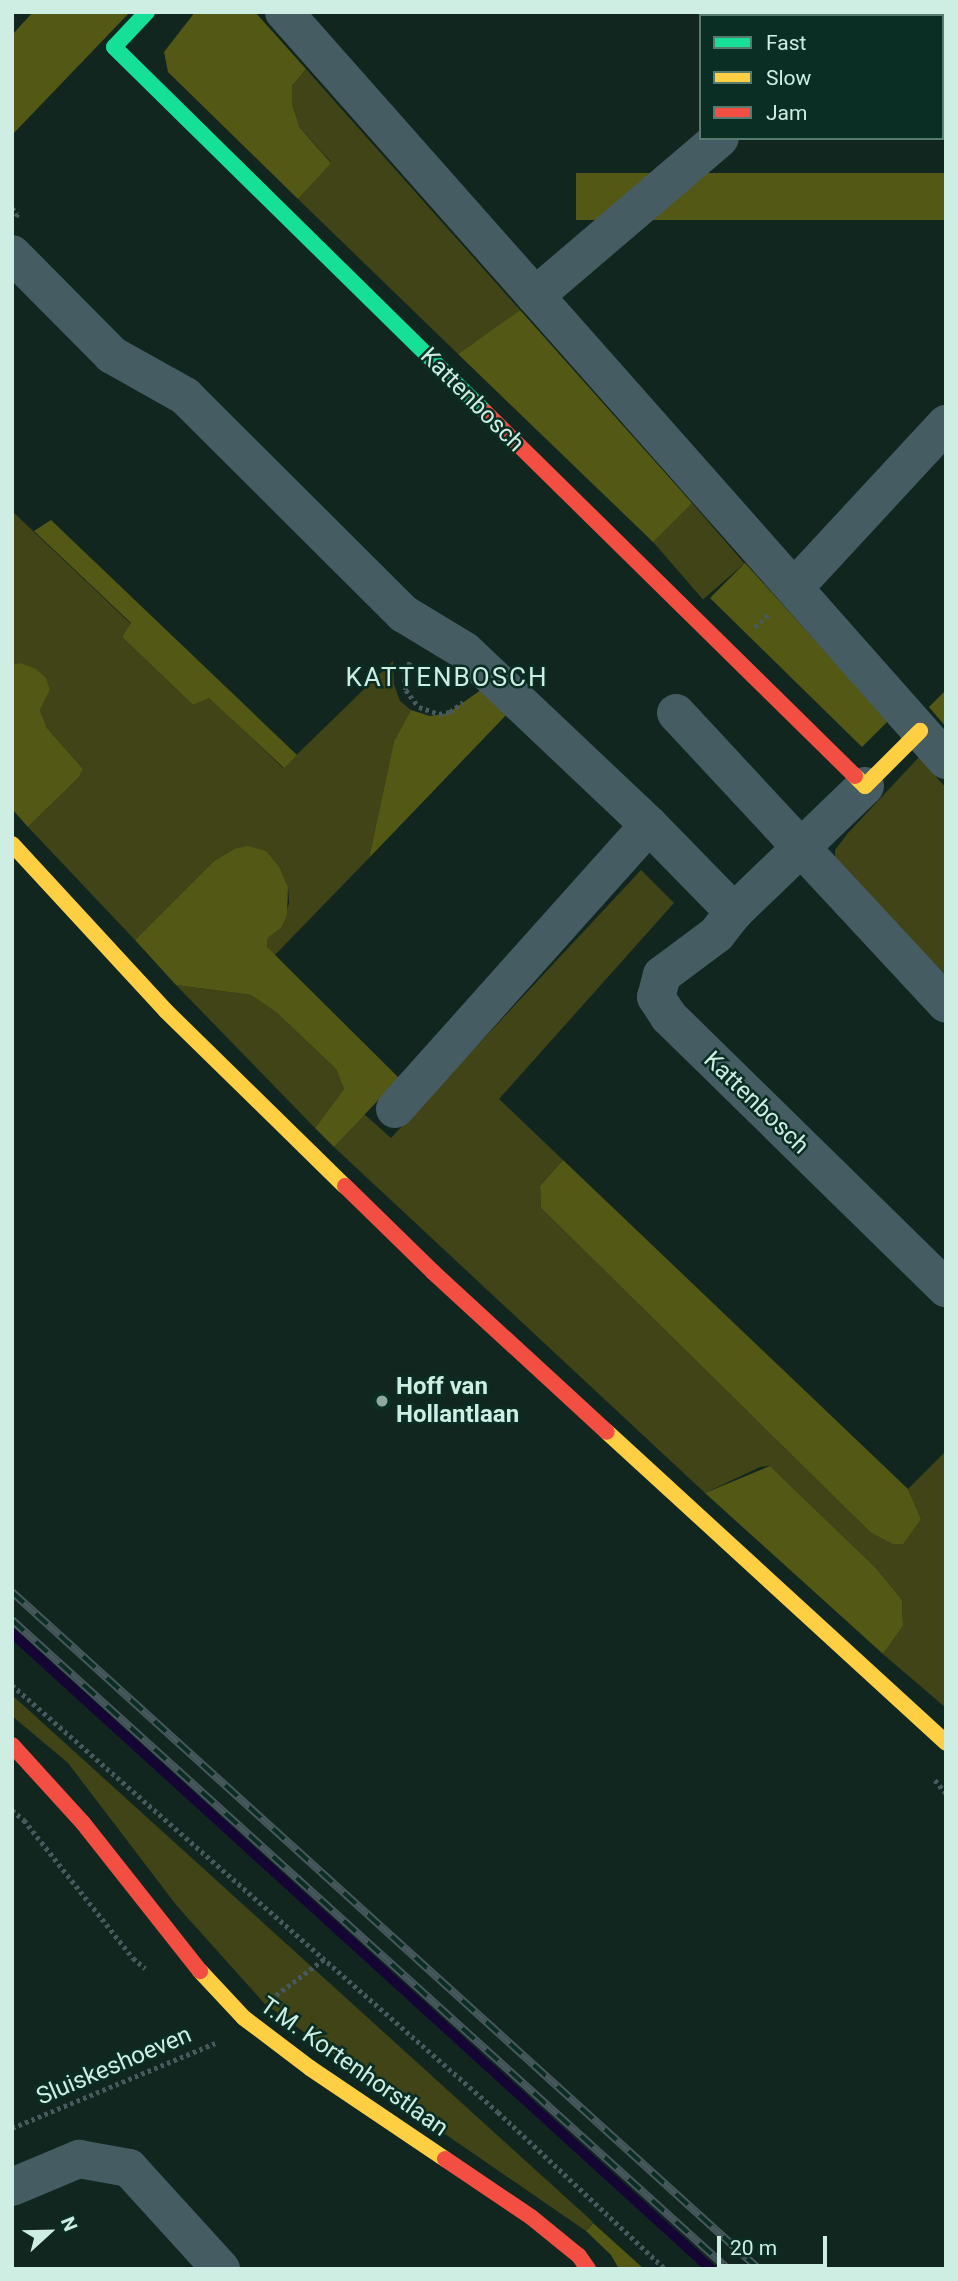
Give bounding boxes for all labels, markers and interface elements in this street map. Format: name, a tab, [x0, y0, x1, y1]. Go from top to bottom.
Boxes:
legend	[699, 14, 944, 140]
text: Fast	[766, 31, 806, 55]
text: Slow	[766, 66, 811, 90]
text: Jam	[766, 101, 807, 125]
street label: Kattenbosch	[414, 342, 530, 458]
district label: KATTENBOSCH	[347, 662, 547, 694]
street label: Kattenbosch	[697, 1046, 815, 1160]
place label: Hoff van Hollantlaan	[396, 1373, 519, 1429]
marker: Hoff van Hollantlaan	[374, 1393, 390, 1409]
street label: T.M. Kortenhorstlaan	[254, 1991, 454, 2143]
street label: Sluiskeshoeven	[32, 2020, 196, 2112]
north arrow	[14, 2197, 84, 2267]
text: N	[56, 2213, 82, 2234]
scale bar	[720, 2222, 830, 2266]
text: 20 m	[730, 2236, 777, 2260]

